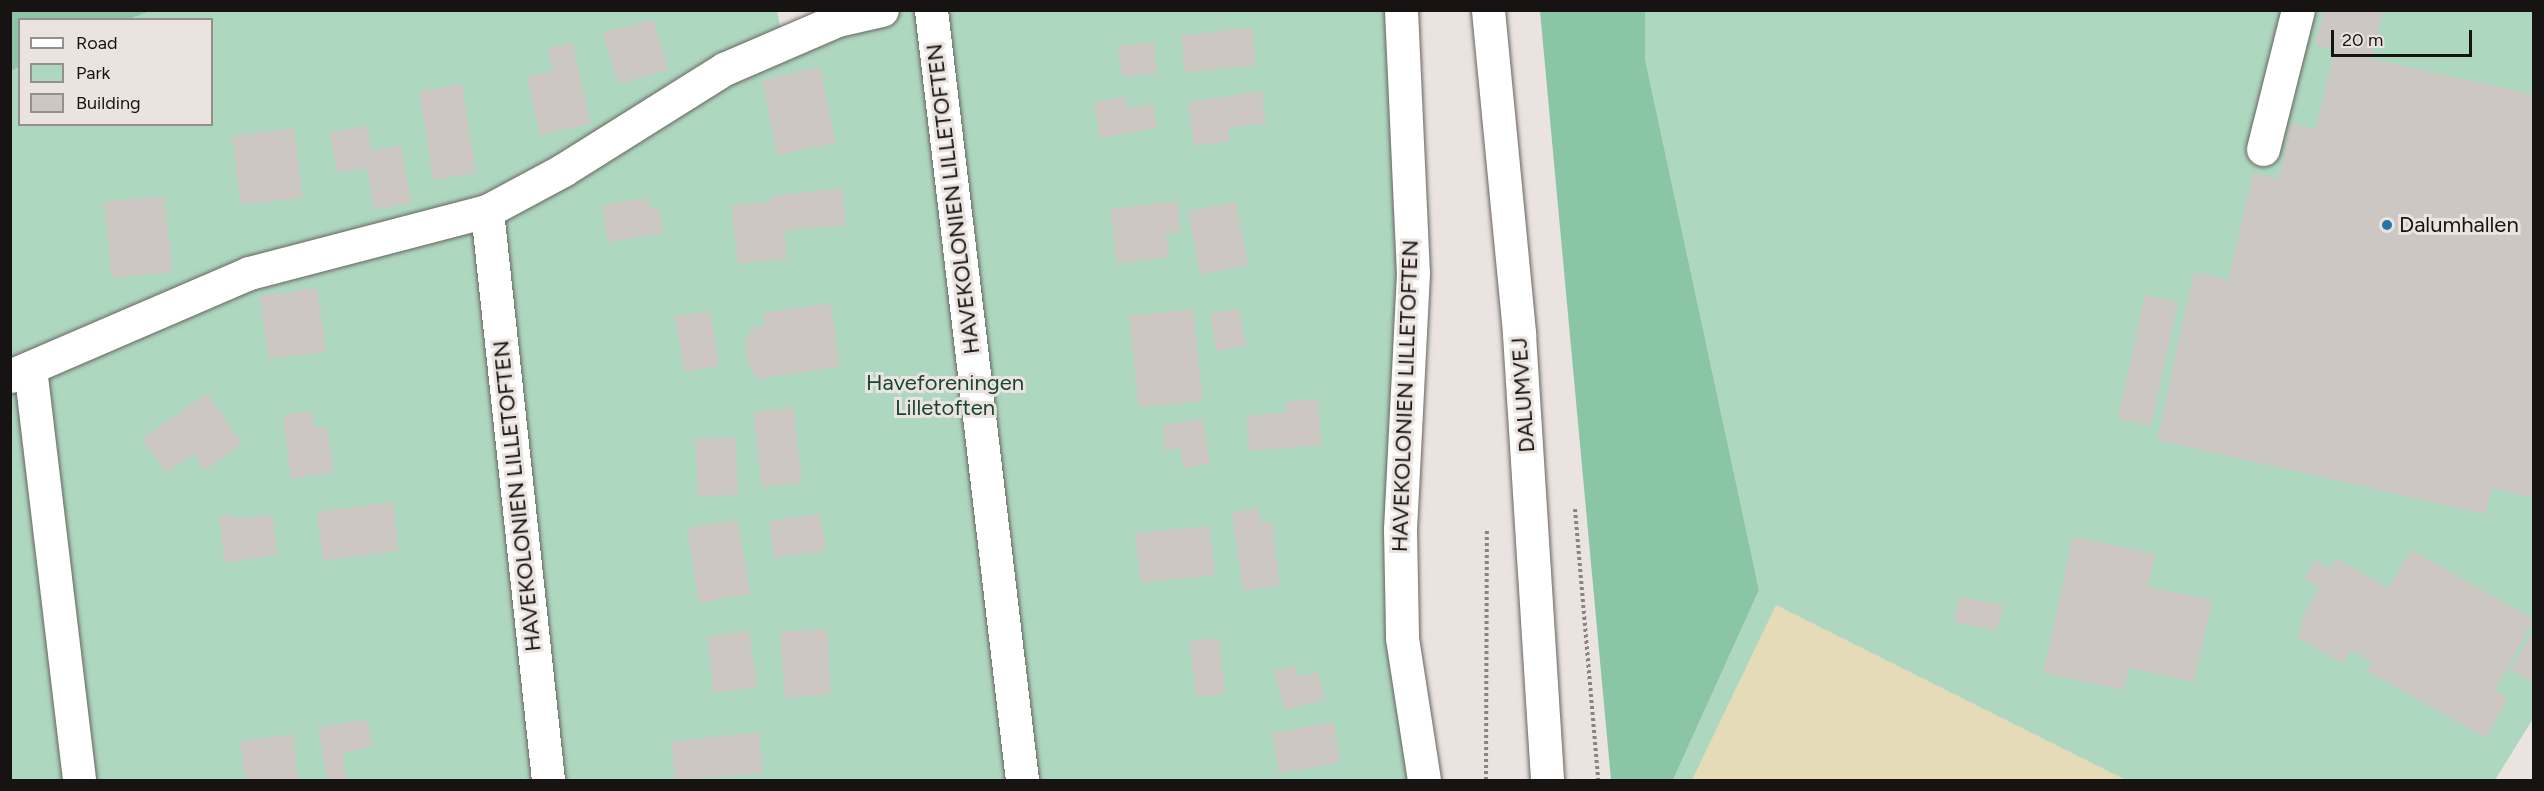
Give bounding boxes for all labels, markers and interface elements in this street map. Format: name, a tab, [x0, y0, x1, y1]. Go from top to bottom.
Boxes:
legend	[18, 18, 213, 126]
scale bar	[2334, 18, 2475, 56]
text: 20 m	[2342, 29, 2383, 51]
text: Road	[76, 32, 117, 54]
street label: HAVEKOLONIEN LILLETOFTEN	[921, 42, 985, 356]
text: Park	[76, 62, 110, 84]
text: Building	[76, 92, 141, 114]
place label: Dalumhallen	[2399, 212, 2519, 238]
marker: Dalumhallen	[2380, 218, 2394, 232]
street label: HAVEKOLONIEN LILLETOFTEN	[1386, 239, 1424, 553]
street label: DALUMVEJ	[1506, 337, 1540, 453]
street label: HAVEKOLONIEN LILLETOFTEN	[488, 339, 546, 653]
park label: Haveforeningen Lilletoften	[866, 369, 1024, 420]

